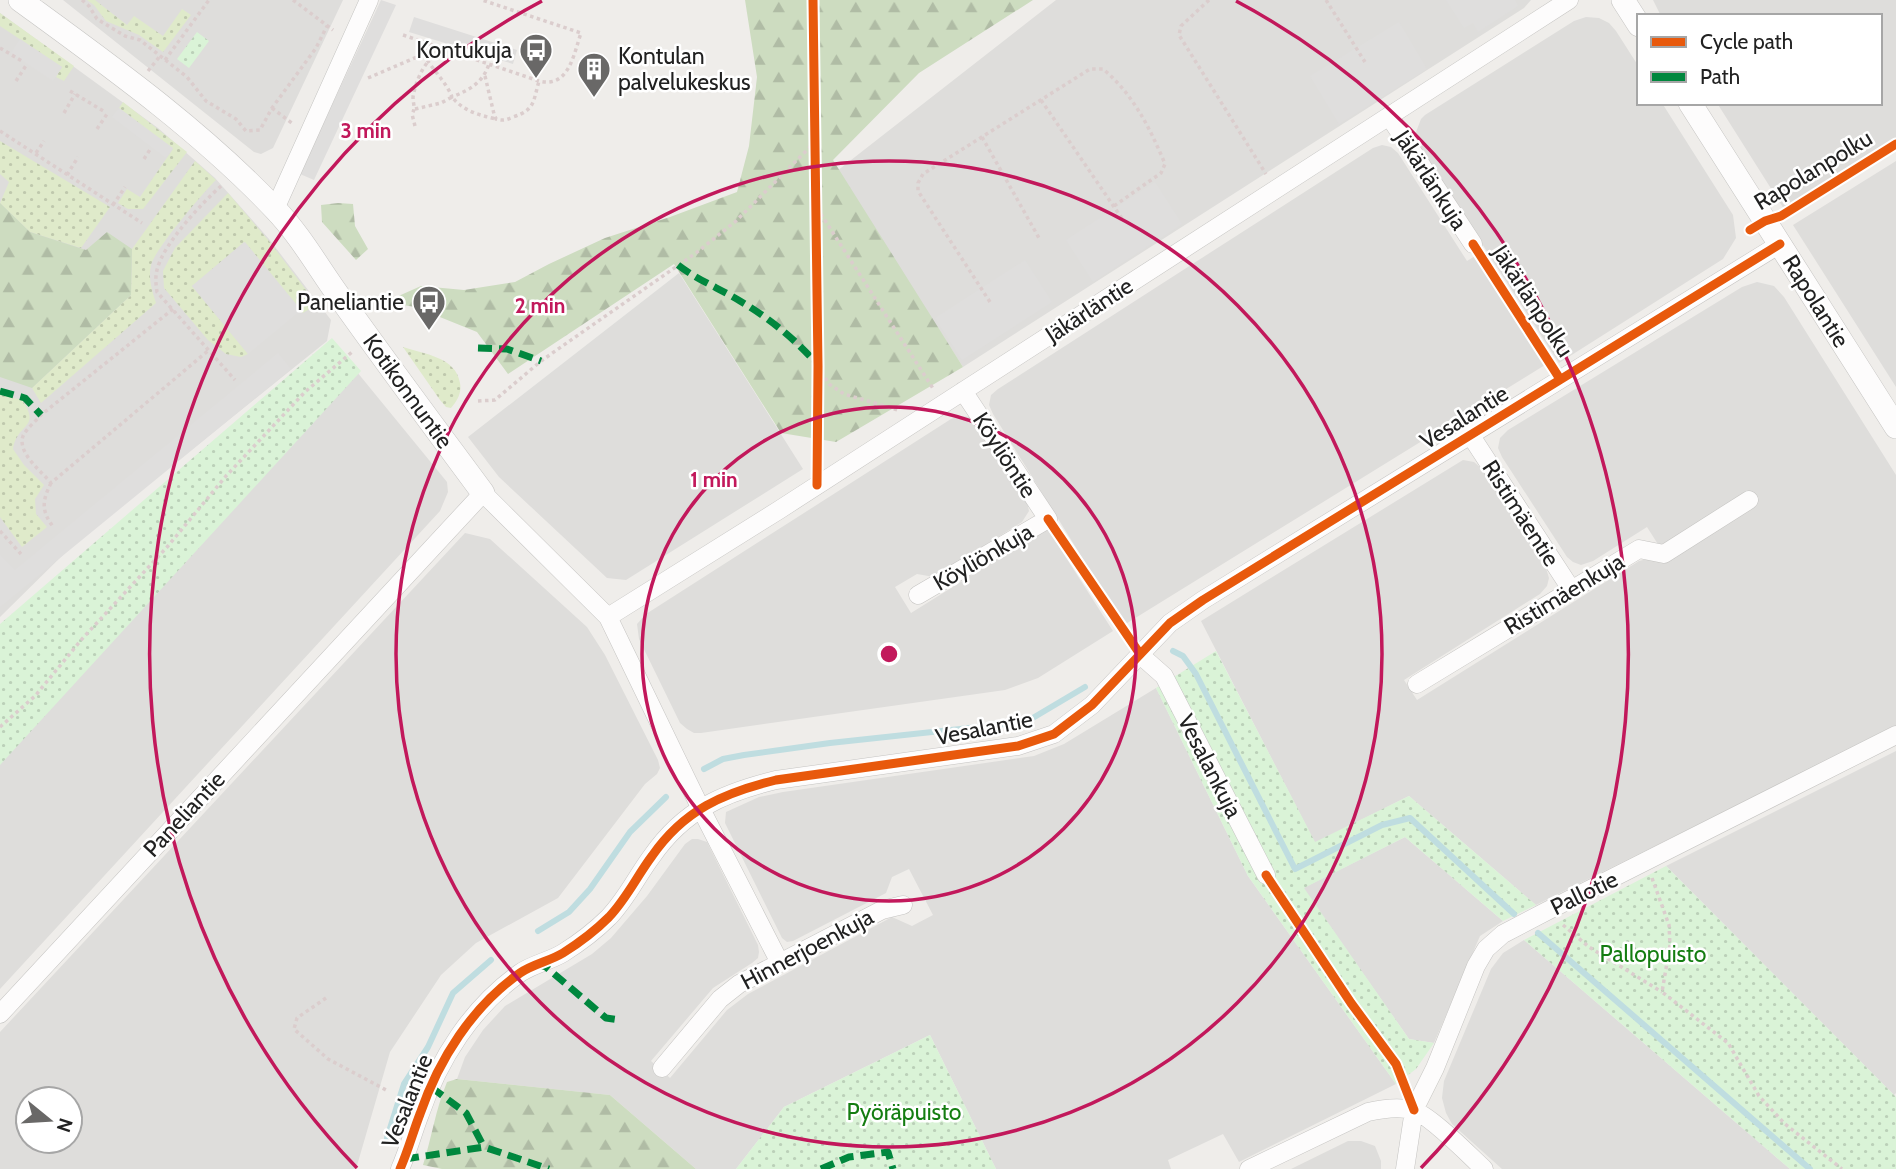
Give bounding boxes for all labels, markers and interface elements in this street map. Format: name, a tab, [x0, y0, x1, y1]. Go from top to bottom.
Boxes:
legend	[1637, 14, 1882, 105]
text: Cycle path	[1700, 29, 1793, 54]
bus stop icon: Kontukuja	[517, 31, 555, 80]
place label: Kontukuja	[416, 36, 512, 64]
place label: Kontulan palvelukeskus	[618, 42, 750, 96]
building icon: Kontulan palvelukeskus	[575, 50, 613, 99]
text: Path	[1700, 64, 1740, 89]
text: 3 min	[341, 118, 391, 143]
street label: Jäkärlänkuja	[1388, 124, 1473, 235]
street label: Rapolanpolku	[1749, 124, 1877, 216]
street label: Jäkärlänpolku	[1486, 239, 1580, 362]
street label: Rapolantie	[1777, 250, 1855, 353]
street label: Jäkärläntie	[1039, 271, 1138, 349]
bus stop icon: Paneliantie	[410, 283, 448, 332]
place label: Paneliantie	[297, 288, 404, 316]
text: 2 min	[515, 293, 565, 318]
street label: Kotikonnuntie	[357, 328, 459, 454]
street label: Vesalantie	[1415, 379, 1513, 455]
street label: Köyliöntie	[967, 407, 1043, 503]
street label: Ristimäentie	[1476, 455, 1566, 571]
text: 1 min	[690, 467, 738, 492]
street label: Köyliönkuja	[928, 517, 1038, 597]
street label: Ristimäenkuja	[1499, 547, 1629, 641]
centre of rings	[877, 642, 901, 666]
street label: Vesalantie	[933, 705, 1035, 751]
street label: Vesalankuja	[1172, 709, 1248, 823]
street label: Paneliantie	[137, 765, 231, 863]
street label: Pallotie	[1546, 865, 1622, 921]
street label: Hinnerjoenkuja	[736, 902, 878, 996]
park label: Pallopuisto	[1600, 940, 1706, 968]
street label: Vesalantie	[376, 1050, 439, 1152]
north arrow	[14, 1085, 84, 1155]
park label: Pyöräpuisto	[847, 1098, 961, 1126]
text: N	[52, 1115, 78, 1135]

